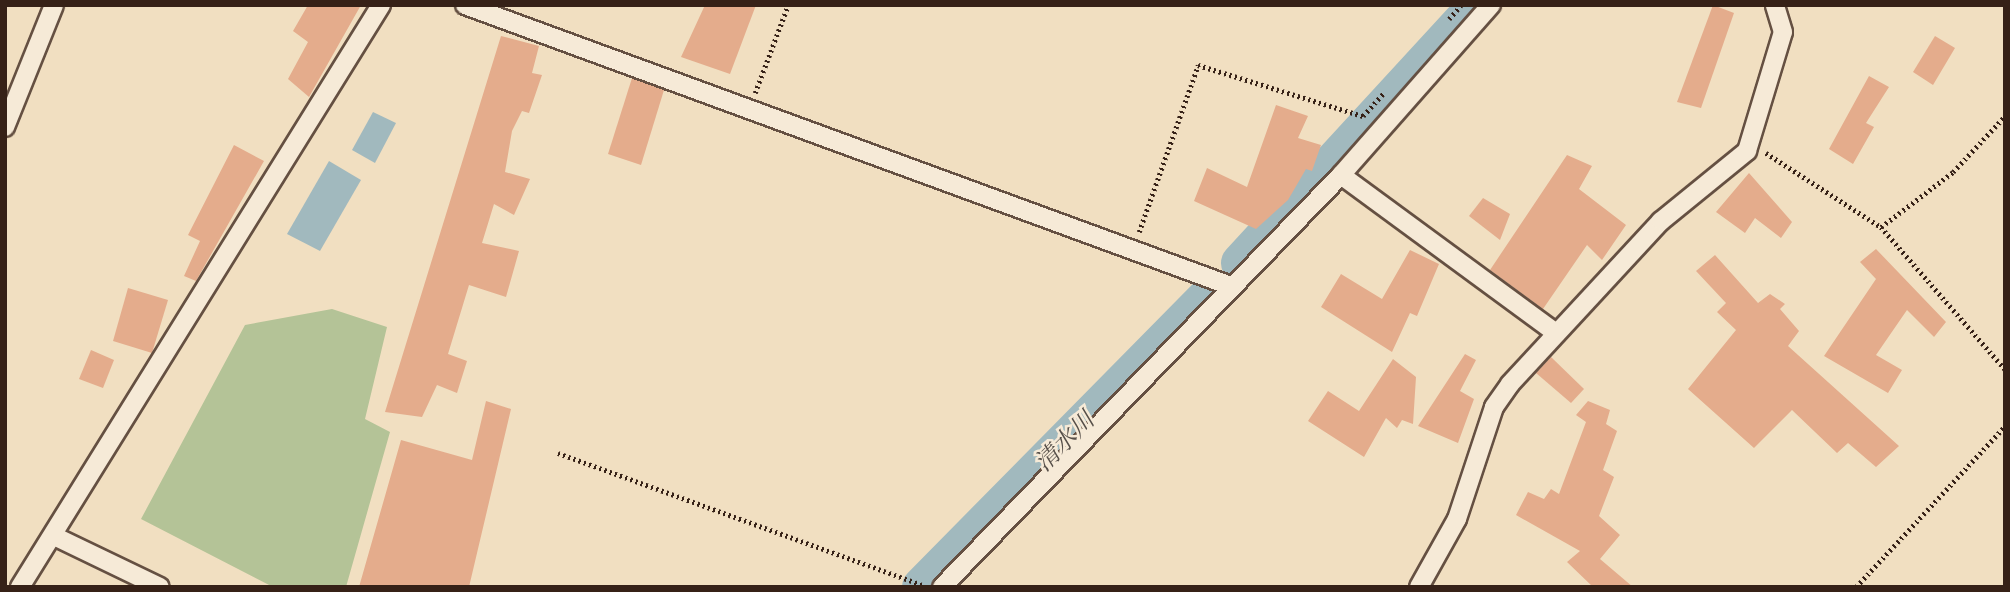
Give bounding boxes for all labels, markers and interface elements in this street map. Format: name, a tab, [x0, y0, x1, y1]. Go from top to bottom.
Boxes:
water label: 清水川	[1029, 406, 1101, 478]

